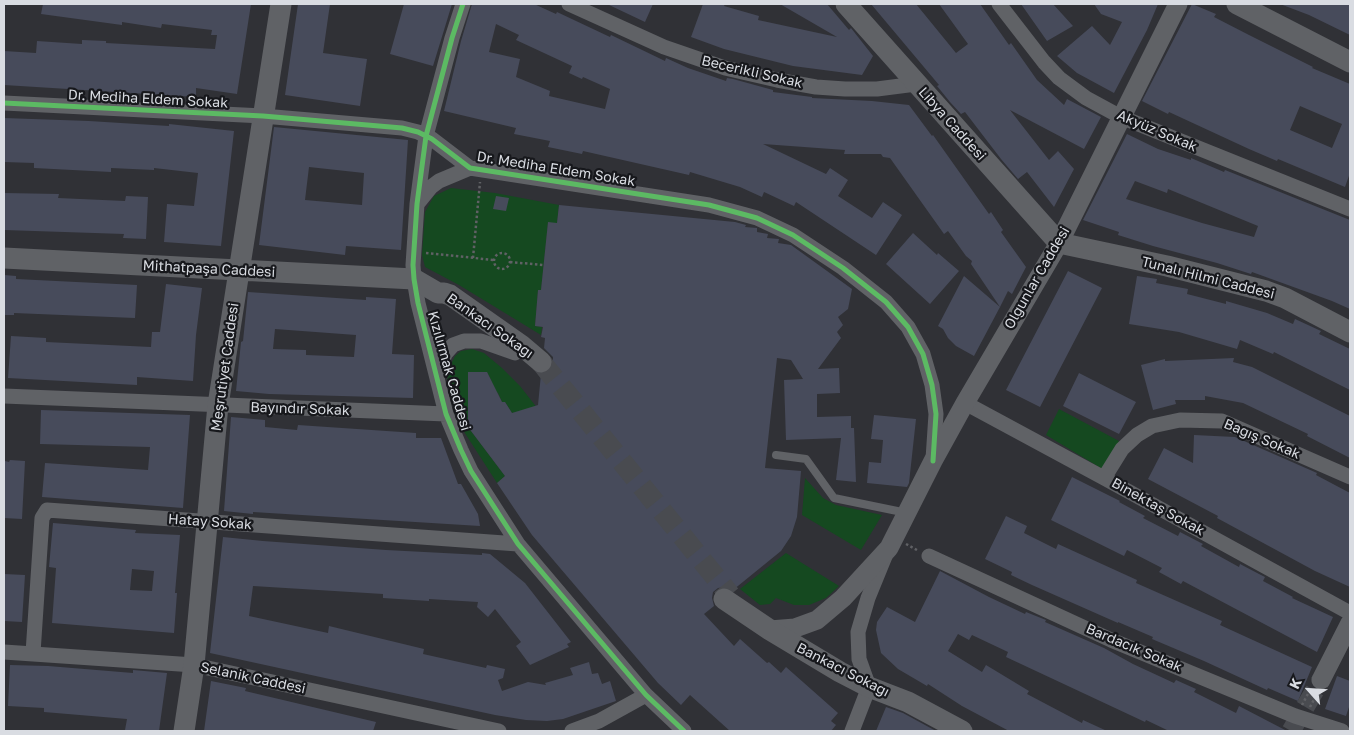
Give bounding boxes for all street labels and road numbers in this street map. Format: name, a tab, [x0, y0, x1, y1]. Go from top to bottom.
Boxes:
street label: Becerikli Sokak	[700, 52, 804, 92]
street label: Libya Caddesi	[915, 84, 989, 164]
street label: Dr. Mediha Eldem Sokak	[68, 86, 228, 112]
street label: Akyüz Sokak	[1114, 107, 1200, 155]
street label: Dr. Mediha Eldem Sokak	[476, 148, 636, 190]
street label: Olgunlar Caddesi	[1001, 224, 1073, 332]
street label: Tunalı Hilmi Caddesi	[1140, 253, 1276, 303]
street label: Mithatpaşa Caddesi	[142, 257, 276, 281]
street label: Bankacı Sokağı	[443, 290, 537, 362]
street label: Meşrutiyet Caddesi	[208, 302, 242, 432]
street label: Kızılırmak Caddesi	[424, 309, 474, 433]
street label: Bayındır Sokak	[250, 399, 350, 419]
street label: Bağış Sokak	[1221, 415, 1303, 463]
street label: Binektaş Sokak	[1109, 475, 1207, 539]
street label: Hatay Sokak	[168, 511, 252, 533]
street label: Bardacık Sokak	[1083, 620, 1185, 676]
street label: Bankacı Sokağı	[794, 639, 892, 701]
street label: Selanik Caddesi	[199, 659, 307, 697]

